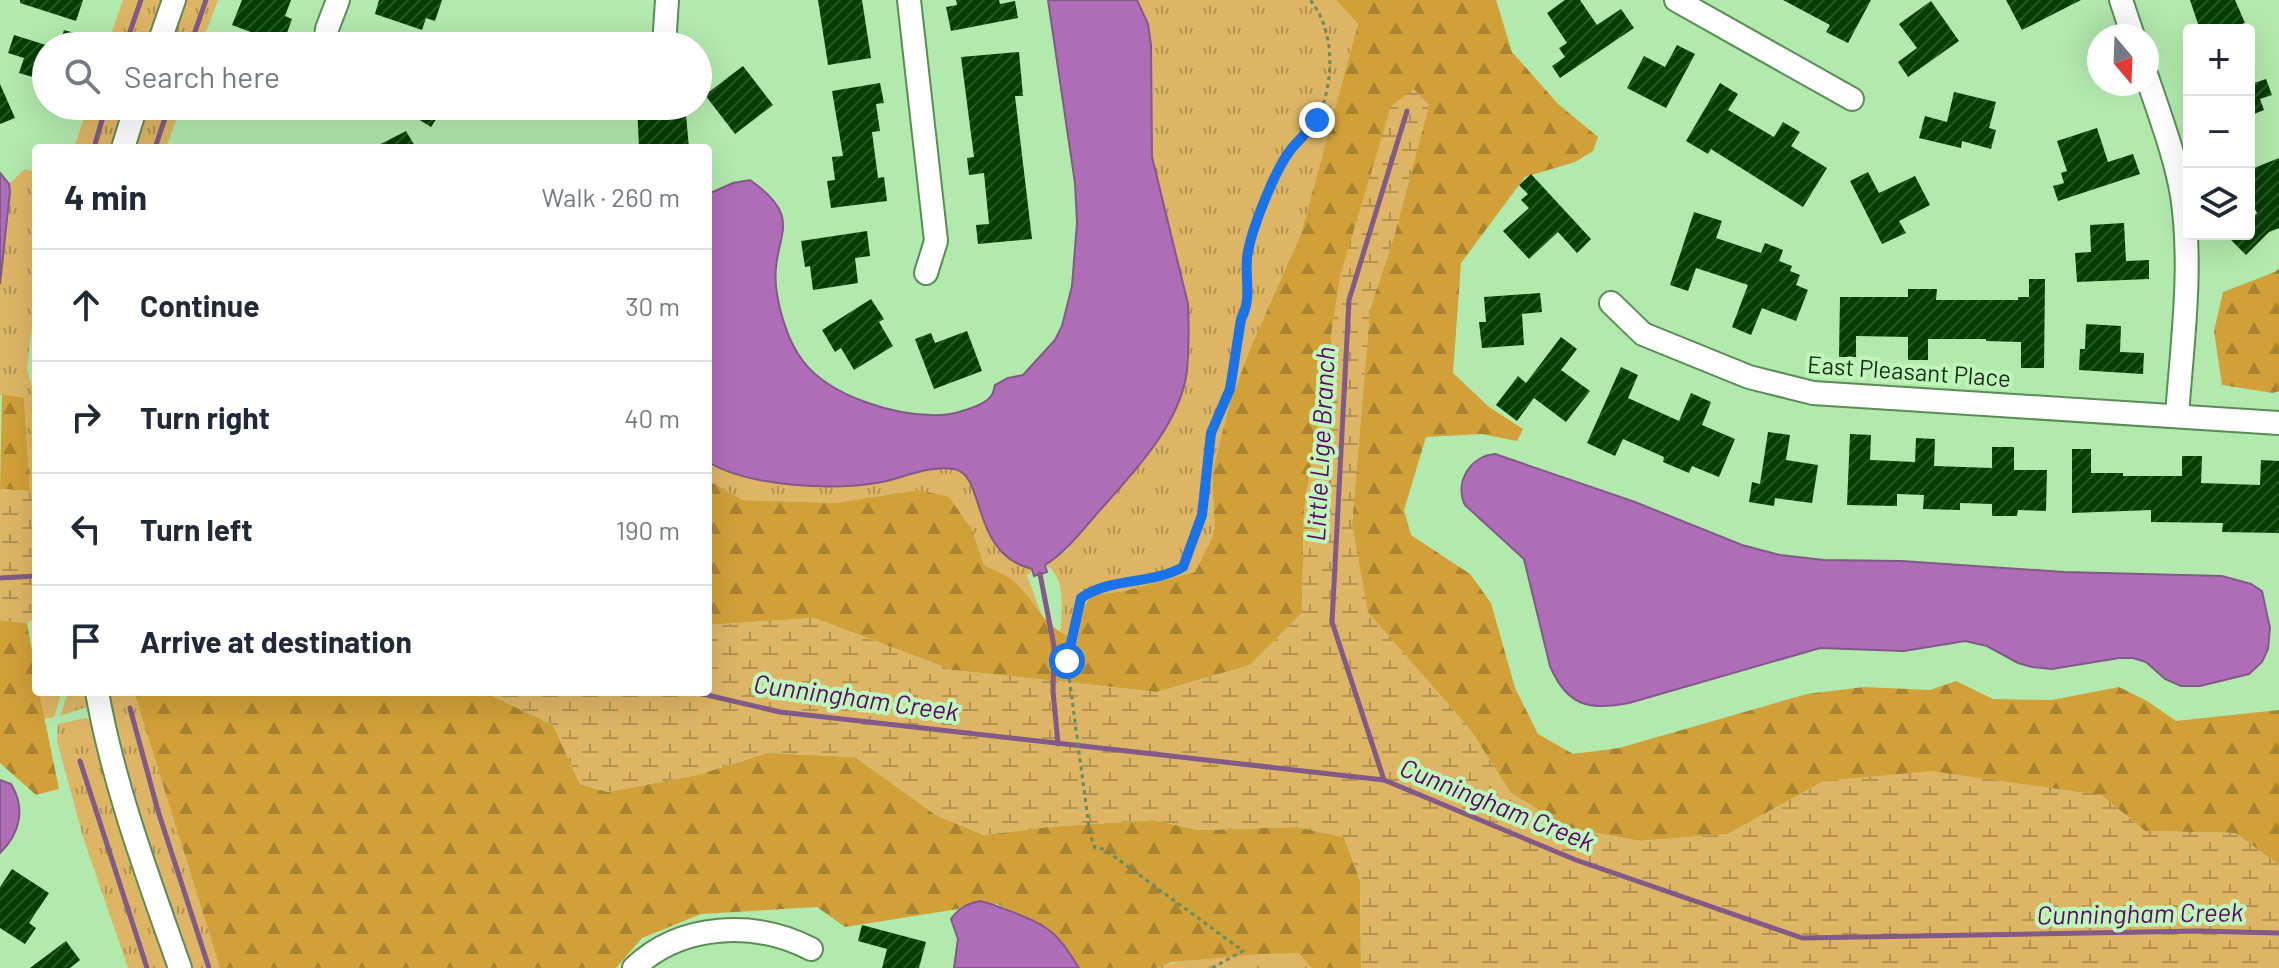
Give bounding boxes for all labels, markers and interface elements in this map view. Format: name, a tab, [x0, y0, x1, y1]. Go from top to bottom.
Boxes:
north arrow	[2087, 24, 2159, 96]
map controls	[2183, 24, 2255, 240]
button: +	[2183, 24, 2255, 96]
search box	[32, 32, 712, 120]
icon: search	[60, 54, 104, 98]
text: Search here	[124, 58, 280, 94]
button: −	[2183, 96, 2255, 168]
route end	[1299, 102, 1335, 138]
button: layers	[2183, 168, 2255, 240]
text: 4 min	[64, 176, 147, 217]
text: Walk · 260 m	[542, 181, 680, 212]
icon: ahead	[64, 283, 108, 327]
text: Continue	[140, 287, 260, 323]
text: 30 m	[625, 290, 680, 321]
water label: Little Lige Branch	[1299, 346, 1340, 542]
street label: East Pleasant Place	[1806, 349, 2012, 392]
icon: right	[64, 395, 108, 439]
text: Turn right	[140, 399, 270, 435]
text: 40 m	[624, 402, 680, 433]
icon: left	[64, 507, 108, 551]
text: Turn left	[140, 511, 253, 547]
text: 190 m	[616, 514, 680, 545]
icon: arrive	[64, 619, 108, 663]
text: Arrive at destination	[140, 623, 412, 659]
route start	[1049, 643, 1085, 679]
water label: Cunningham Creek	[752, 667, 961, 726]
water label: Cunningham Creek	[1396, 751, 1600, 857]
water label: Cunningham Creek	[2036, 895, 2244, 930]

